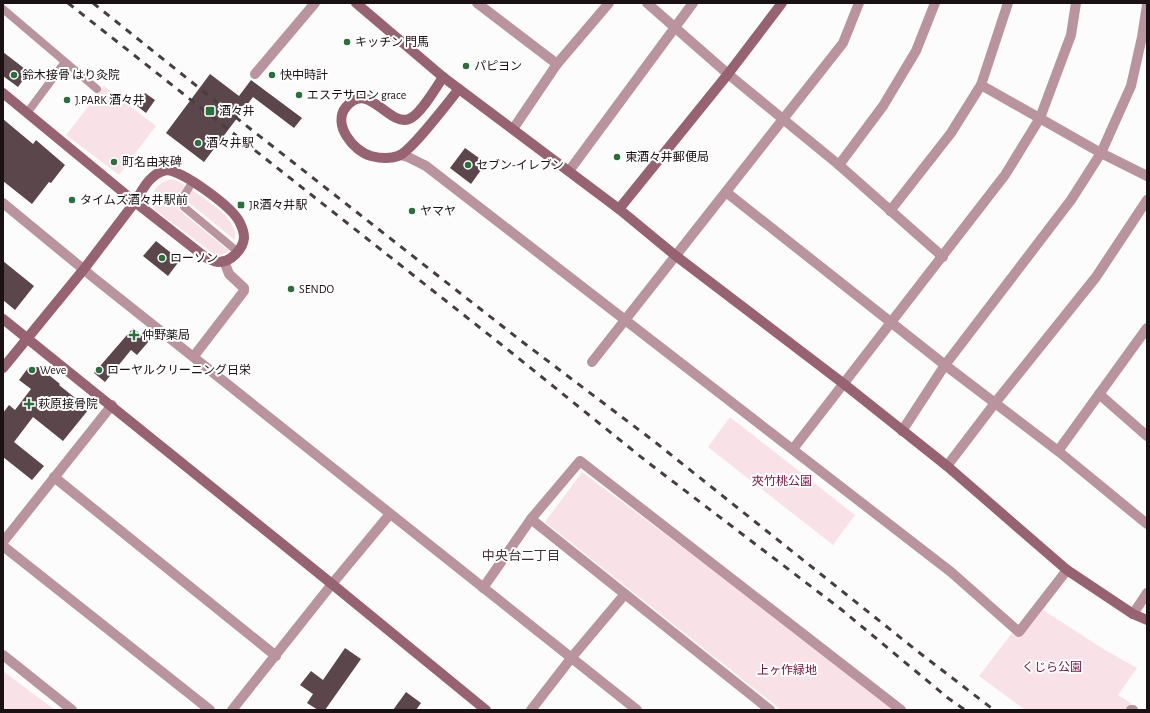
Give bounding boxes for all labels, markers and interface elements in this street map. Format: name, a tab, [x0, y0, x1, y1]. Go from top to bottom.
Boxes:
place label: キッチン 門馬	[355, 36, 429, 48]
marker: キッチン 門馬	[342, 37, 352, 47]
place label: パピヨン	[474, 60, 522, 72]
marker: パピヨン	[461, 61, 471, 71]
place label: 鈴木接骨 はり灸院	[22, 68, 120, 81]
place label: 快中時計	[280, 69, 328, 81]
marker: 鈴木接骨 はり灸院	[9, 70, 19, 80]
marker: 快中時計	[267, 70, 277, 80]
place label: エステサロン grace	[307, 89, 406, 101]
marker: エステサロン grace	[294, 90, 304, 100]
place label: J.PARK 酒々井	[75, 93, 145, 106]
marker: J.PARK 酒々井	[62, 95, 72, 105]
place label: 酒々井	[219, 104, 255, 117]
marker: 酒々井	[204, 105, 216, 117]
place label: 酒々井駅	[206, 136, 254, 149]
marker: 酒々井駅	[193, 138, 203, 148]
place label: 東酒々井郵便局	[625, 150, 709, 163]
marker: 東酒々井郵便局	[612, 152, 622, 162]
place label: 町名由来碑	[122, 155, 182, 168]
marker: 町名由来碑	[109, 157, 119, 167]
place label: セブン-イレブン	[476, 158, 564, 171]
marker: セブン-イレブン	[463, 160, 473, 170]
place label: タイムズ酒々井駅前	[80, 193, 188, 206]
marker: タイムズ酒々井駅前	[67, 195, 77, 205]
place label: JR酒々井駅	[249, 198, 307, 211]
marker: JR酒々井駅	[236, 200, 246, 210]
place label: ヤマヤ	[420, 205, 456, 217]
marker: ヤマヤ	[407, 206, 417, 216]
place label: ローソン	[170, 252, 218, 264]
marker: ローソン	[157, 253, 167, 263]
place label: SENDO	[299, 283, 334, 295]
marker: SENDO	[286, 284, 296, 294]
place label: 仲野薬局	[142, 328, 190, 341]
marker: 仲野薬局	[129, 330, 139, 340]
place label: ローヤルクリーニング日栄	[107, 363, 251, 376]
place label: Weve	[40, 364, 66, 376]
marker: Weve	[27, 365, 37, 375]
marker: ローヤルクリーニング日栄	[94, 365, 104, 375]
place label: 萩原接骨院	[38, 397, 98, 410]
marker: 萩原接骨院	[23, 398, 35, 410]
park label: 夾竹桃公園	[752, 474, 812, 487]
district label: 中央台二丁目	[482, 549, 560, 563]
park label: くじら公園	[1022, 661, 1082, 673]
park label: 上ヶ作緑地	[757, 663, 817, 676]

